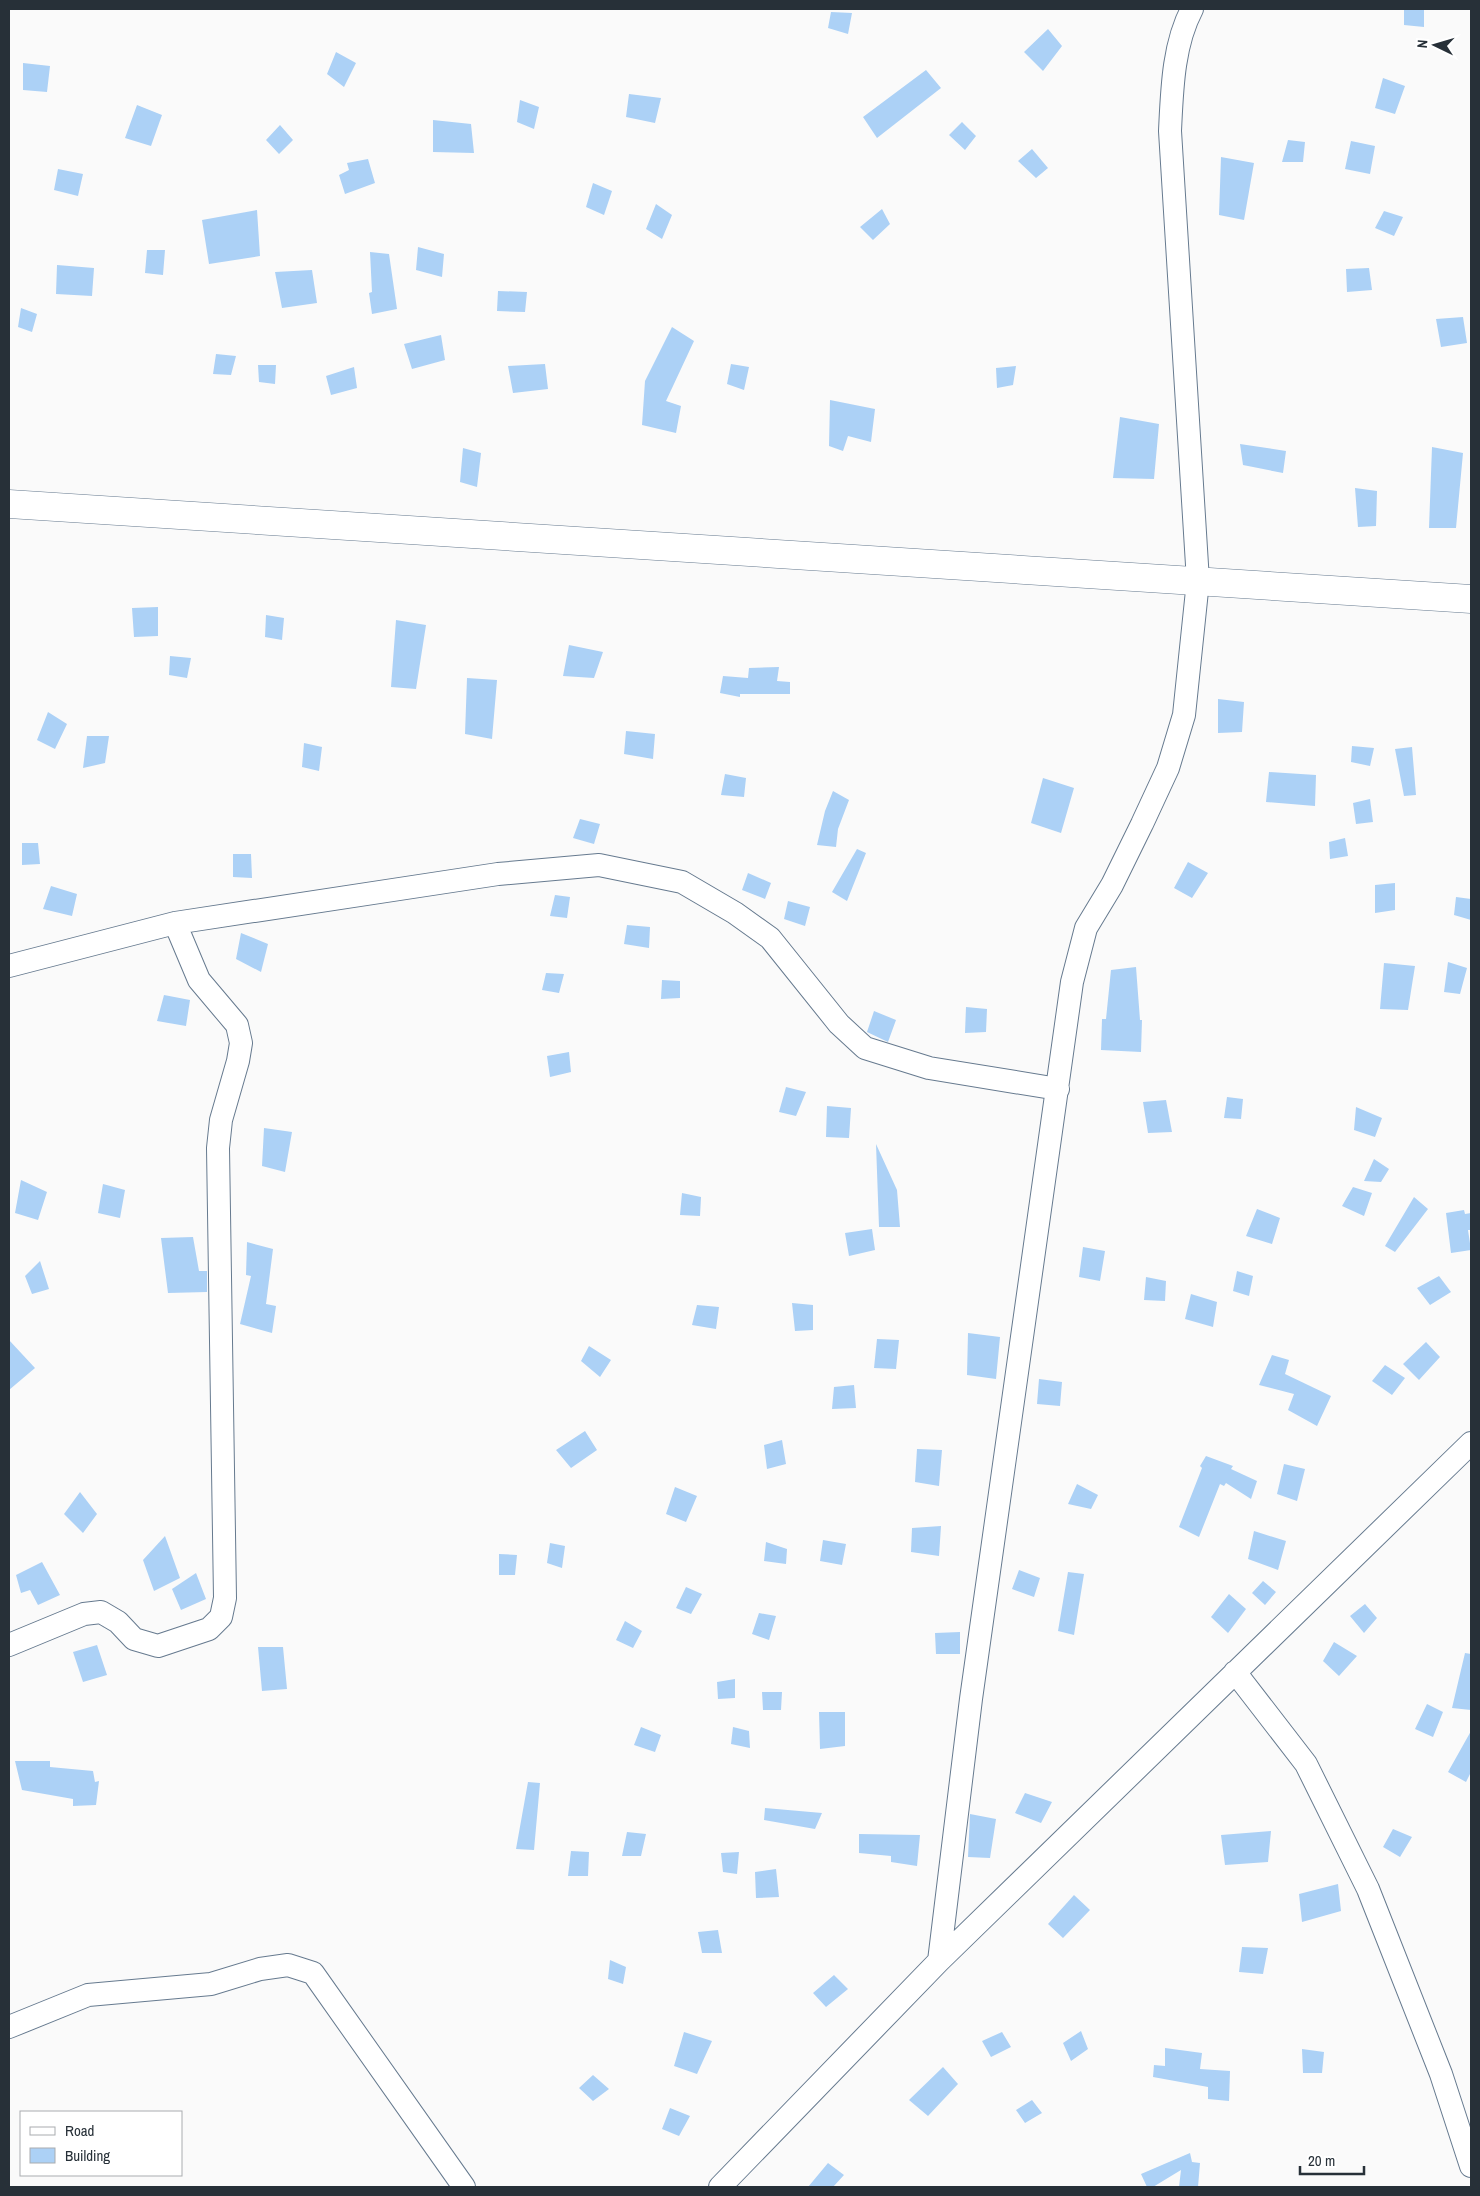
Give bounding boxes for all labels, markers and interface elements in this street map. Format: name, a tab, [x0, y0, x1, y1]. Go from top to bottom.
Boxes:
north arrow	[1410, 20, 1460, 70]
text: N	[1413, 39, 1431, 49]
legend	[20, 2111, 182, 2176]
text: Road	[65, 2120, 94, 2141]
scale bar	[1300, 2144, 1364, 2176]
text: Building	[65, 2145, 110, 2166]
text: 20 m	[1308, 2150, 1335, 2171]

